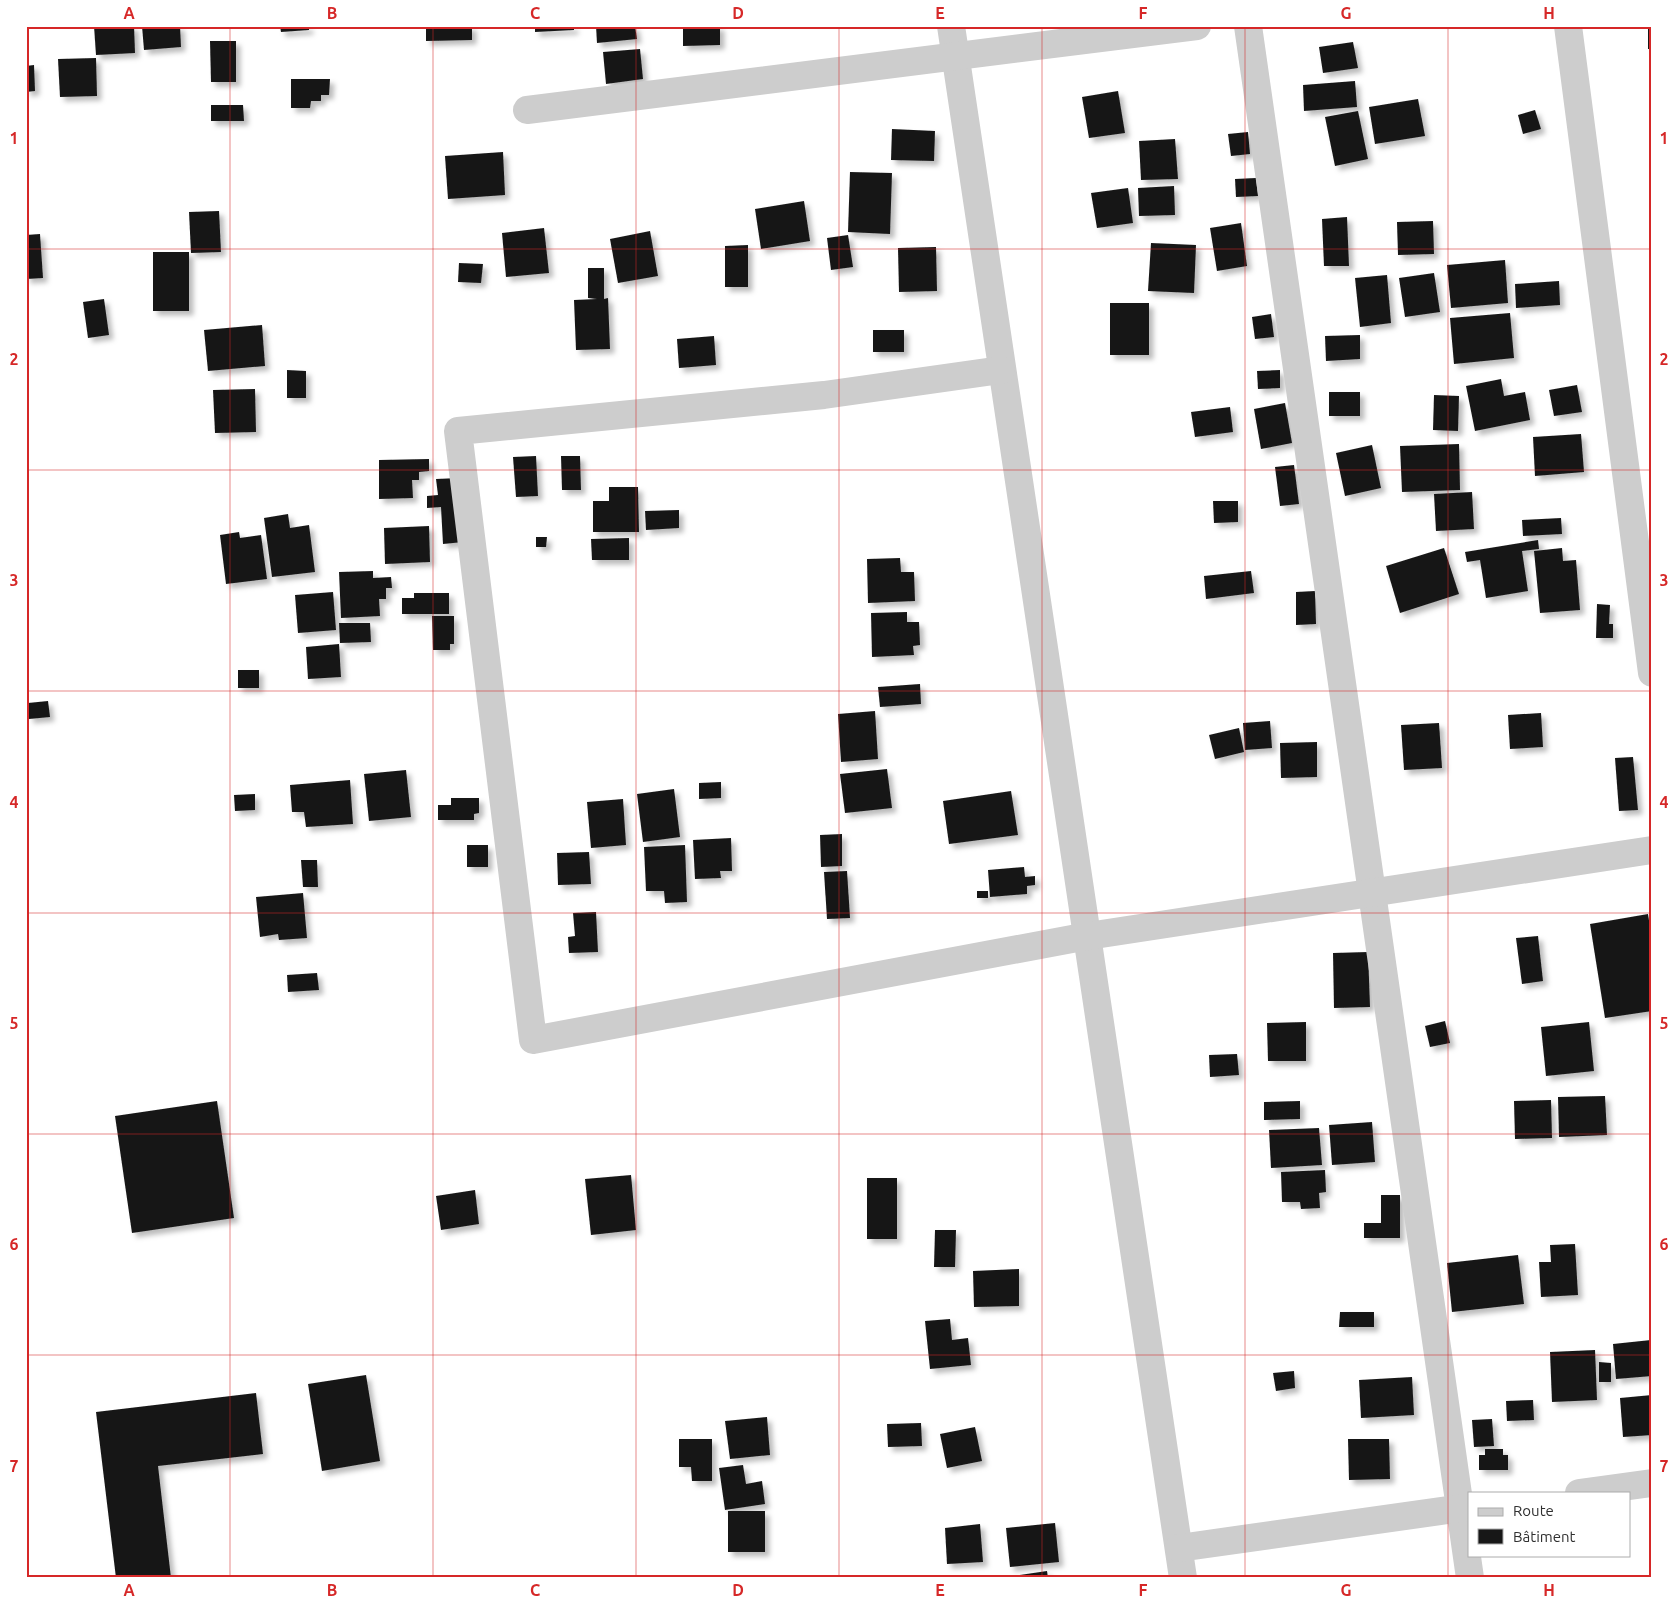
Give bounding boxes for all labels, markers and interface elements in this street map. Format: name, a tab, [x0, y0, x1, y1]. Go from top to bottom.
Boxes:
text: A	[123, 4, 135, 22]
text: B	[327, 4, 337, 22]
text: C	[530, 4, 540, 22]
text: D	[732, 4, 744, 22]
text: E	[935, 4, 945, 22]
text: F	[1139, 4, 1148, 22]
text: G	[1340, 4, 1352, 22]
text: H	[1543, 4, 1555, 22]
text: 1	[9, 129, 19, 147]
text: 1	[1659, 129, 1669, 147]
text: 2	[9, 350, 19, 368]
text: 2	[1659, 350, 1669, 368]
text: 3	[9, 571, 19, 589]
text: 3	[1659, 571, 1669, 589]
text: 4	[9, 793, 19, 811]
text: 4	[1659, 793, 1669, 811]
text: 5	[9, 1014, 19, 1032]
text: 5	[1659, 1014, 1669, 1032]
text: 6	[9, 1235, 19, 1253]
text: 6	[1659, 1235, 1669, 1253]
text: 7	[9, 1457, 19, 1475]
text: 7	[1659, 1457, 1669, 1475]
legend	[1468, 1492, 1630, 1556]
text: Route	[1513, 1502, 1554, 1519]
text: Bâtiment	[1513, 1528, 1576, 1545]
text: A	[123, 1581, 135, 1599]
text: B	[327, 1581, 337, 1599]
text: C	[530, 1581, 540, 1599]
text: D	[732, 1581, 744, 1599]
text: E	[935, 1581, 945, 1599]
text: F	[1139, 1581, 1148, 1599]
text: G	[1340, 1581, 1352, 1599]
text: H	[1543, 1581, 1555, 1599]

